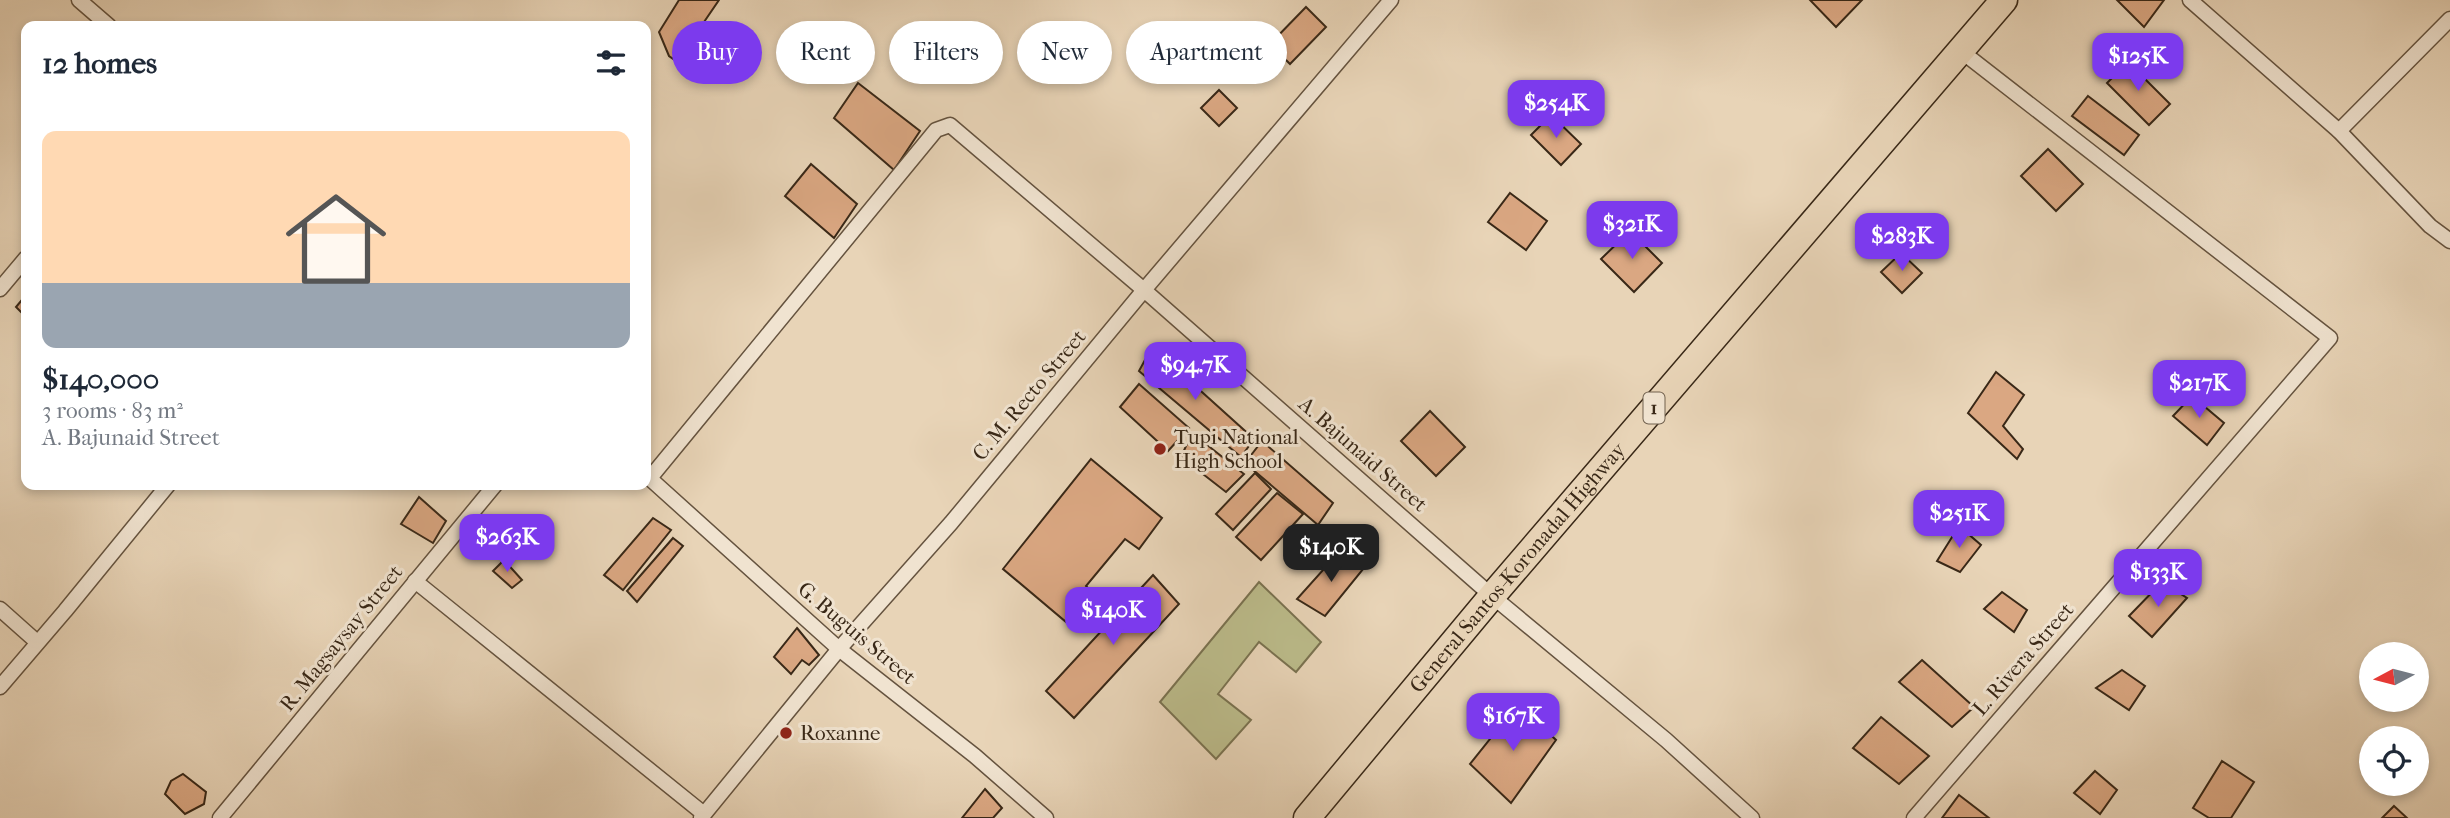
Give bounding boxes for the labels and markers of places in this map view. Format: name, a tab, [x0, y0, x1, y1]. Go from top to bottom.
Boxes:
pin: $125K	[2089, 34, 2187, 93]
pin: $254K	[1507, 80, 1605, 140]
pin: $321K	[1583, 202, 1681, 261]
pin: $283K	[1853, 214, 1951, 273]
pin: $94.7K	[1138, 342, 1252, 402]
pin: $217K	[2150, 360, 2248, 420]
place label: Tupi National High School	[1174, 425, 1299, 473]
marker: Tupi National High School	[1152, 441, 1168, 457]
pin: $251K	[1910, 490, 2008, 550]
pin: $263K	[458, 514, 556, 574]
pin: $140K	[1282, 524, 1380, 584]
pin: $133K	[2109, 550, 2207, 609]
pin: $140K	[1064, 588, 1162, 647]
pin: $167K	[1464, 694, 1562, 753]
place label: Roxanne	[800, 721, 881, 745]
marker: Roxanne	[778, 725, 794, 741]

